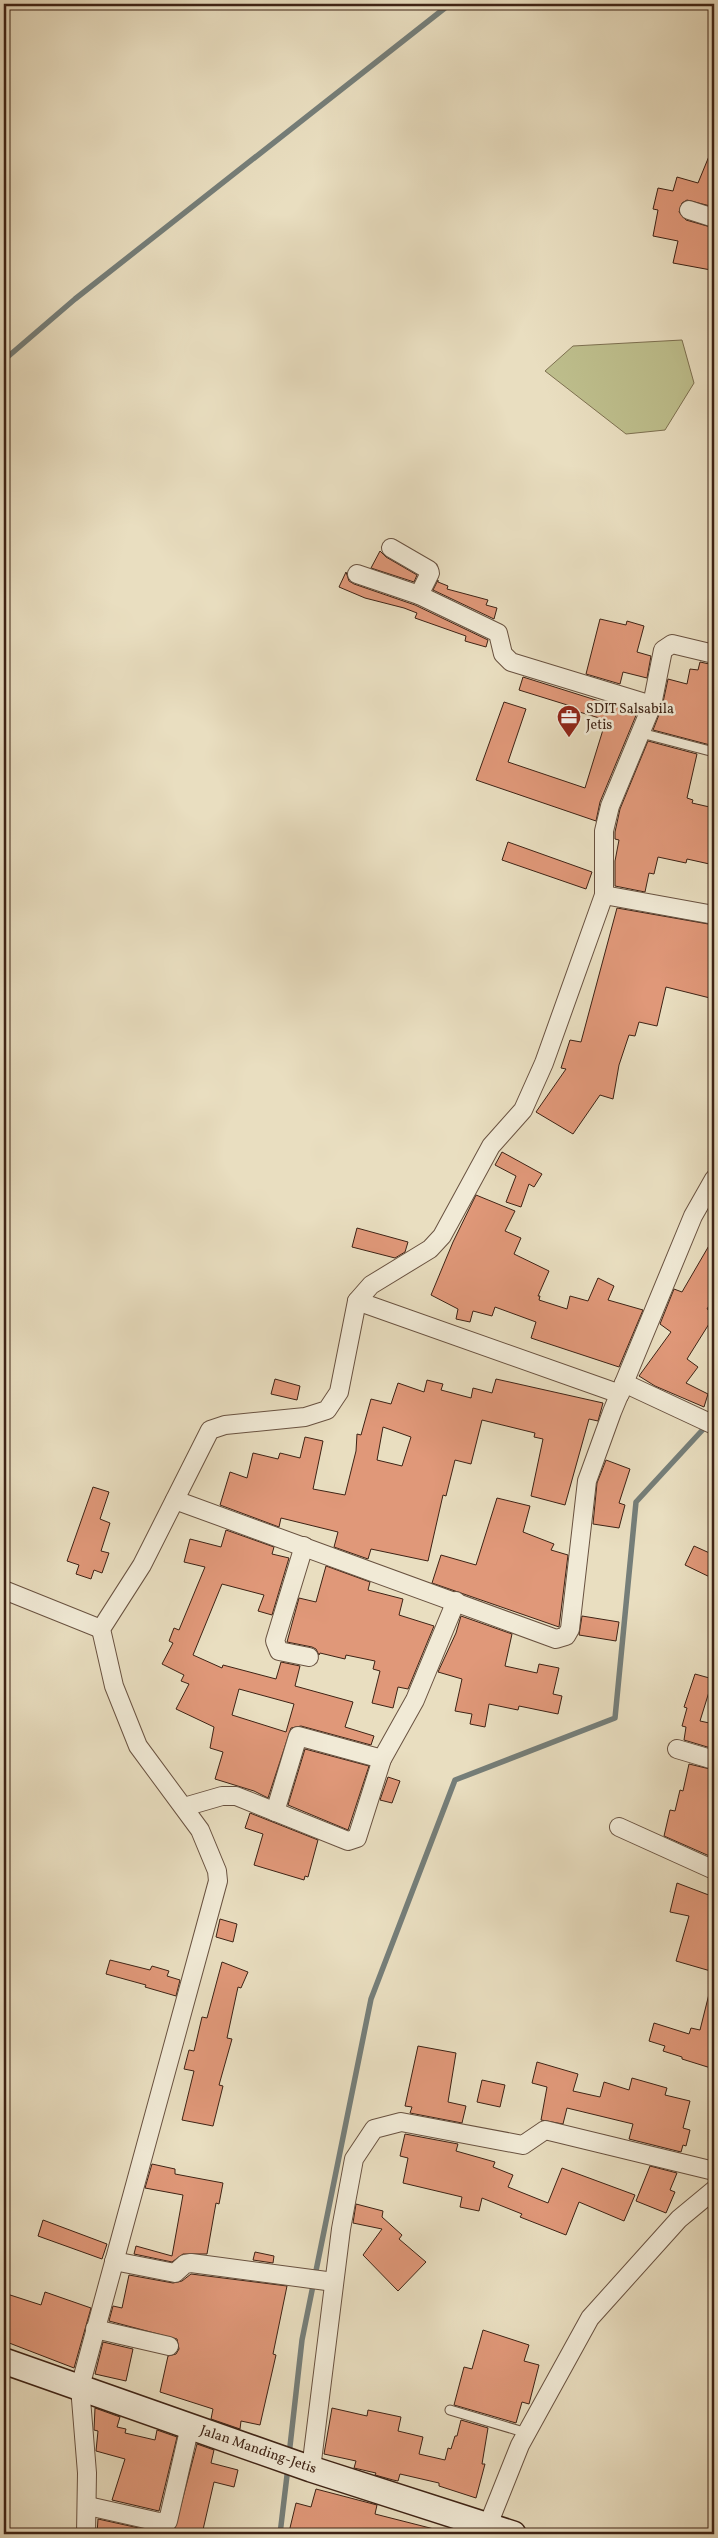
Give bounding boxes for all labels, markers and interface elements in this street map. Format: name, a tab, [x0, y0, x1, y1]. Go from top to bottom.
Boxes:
place label: SDIT Salsabila Jetis	[586, 700, 674, 735]
office icon: SDIT Salsabila Jetis	[556, 704, 582, 738]
street label: Jalan Manding-Jetis	[197, 2421, 319, 2479]

